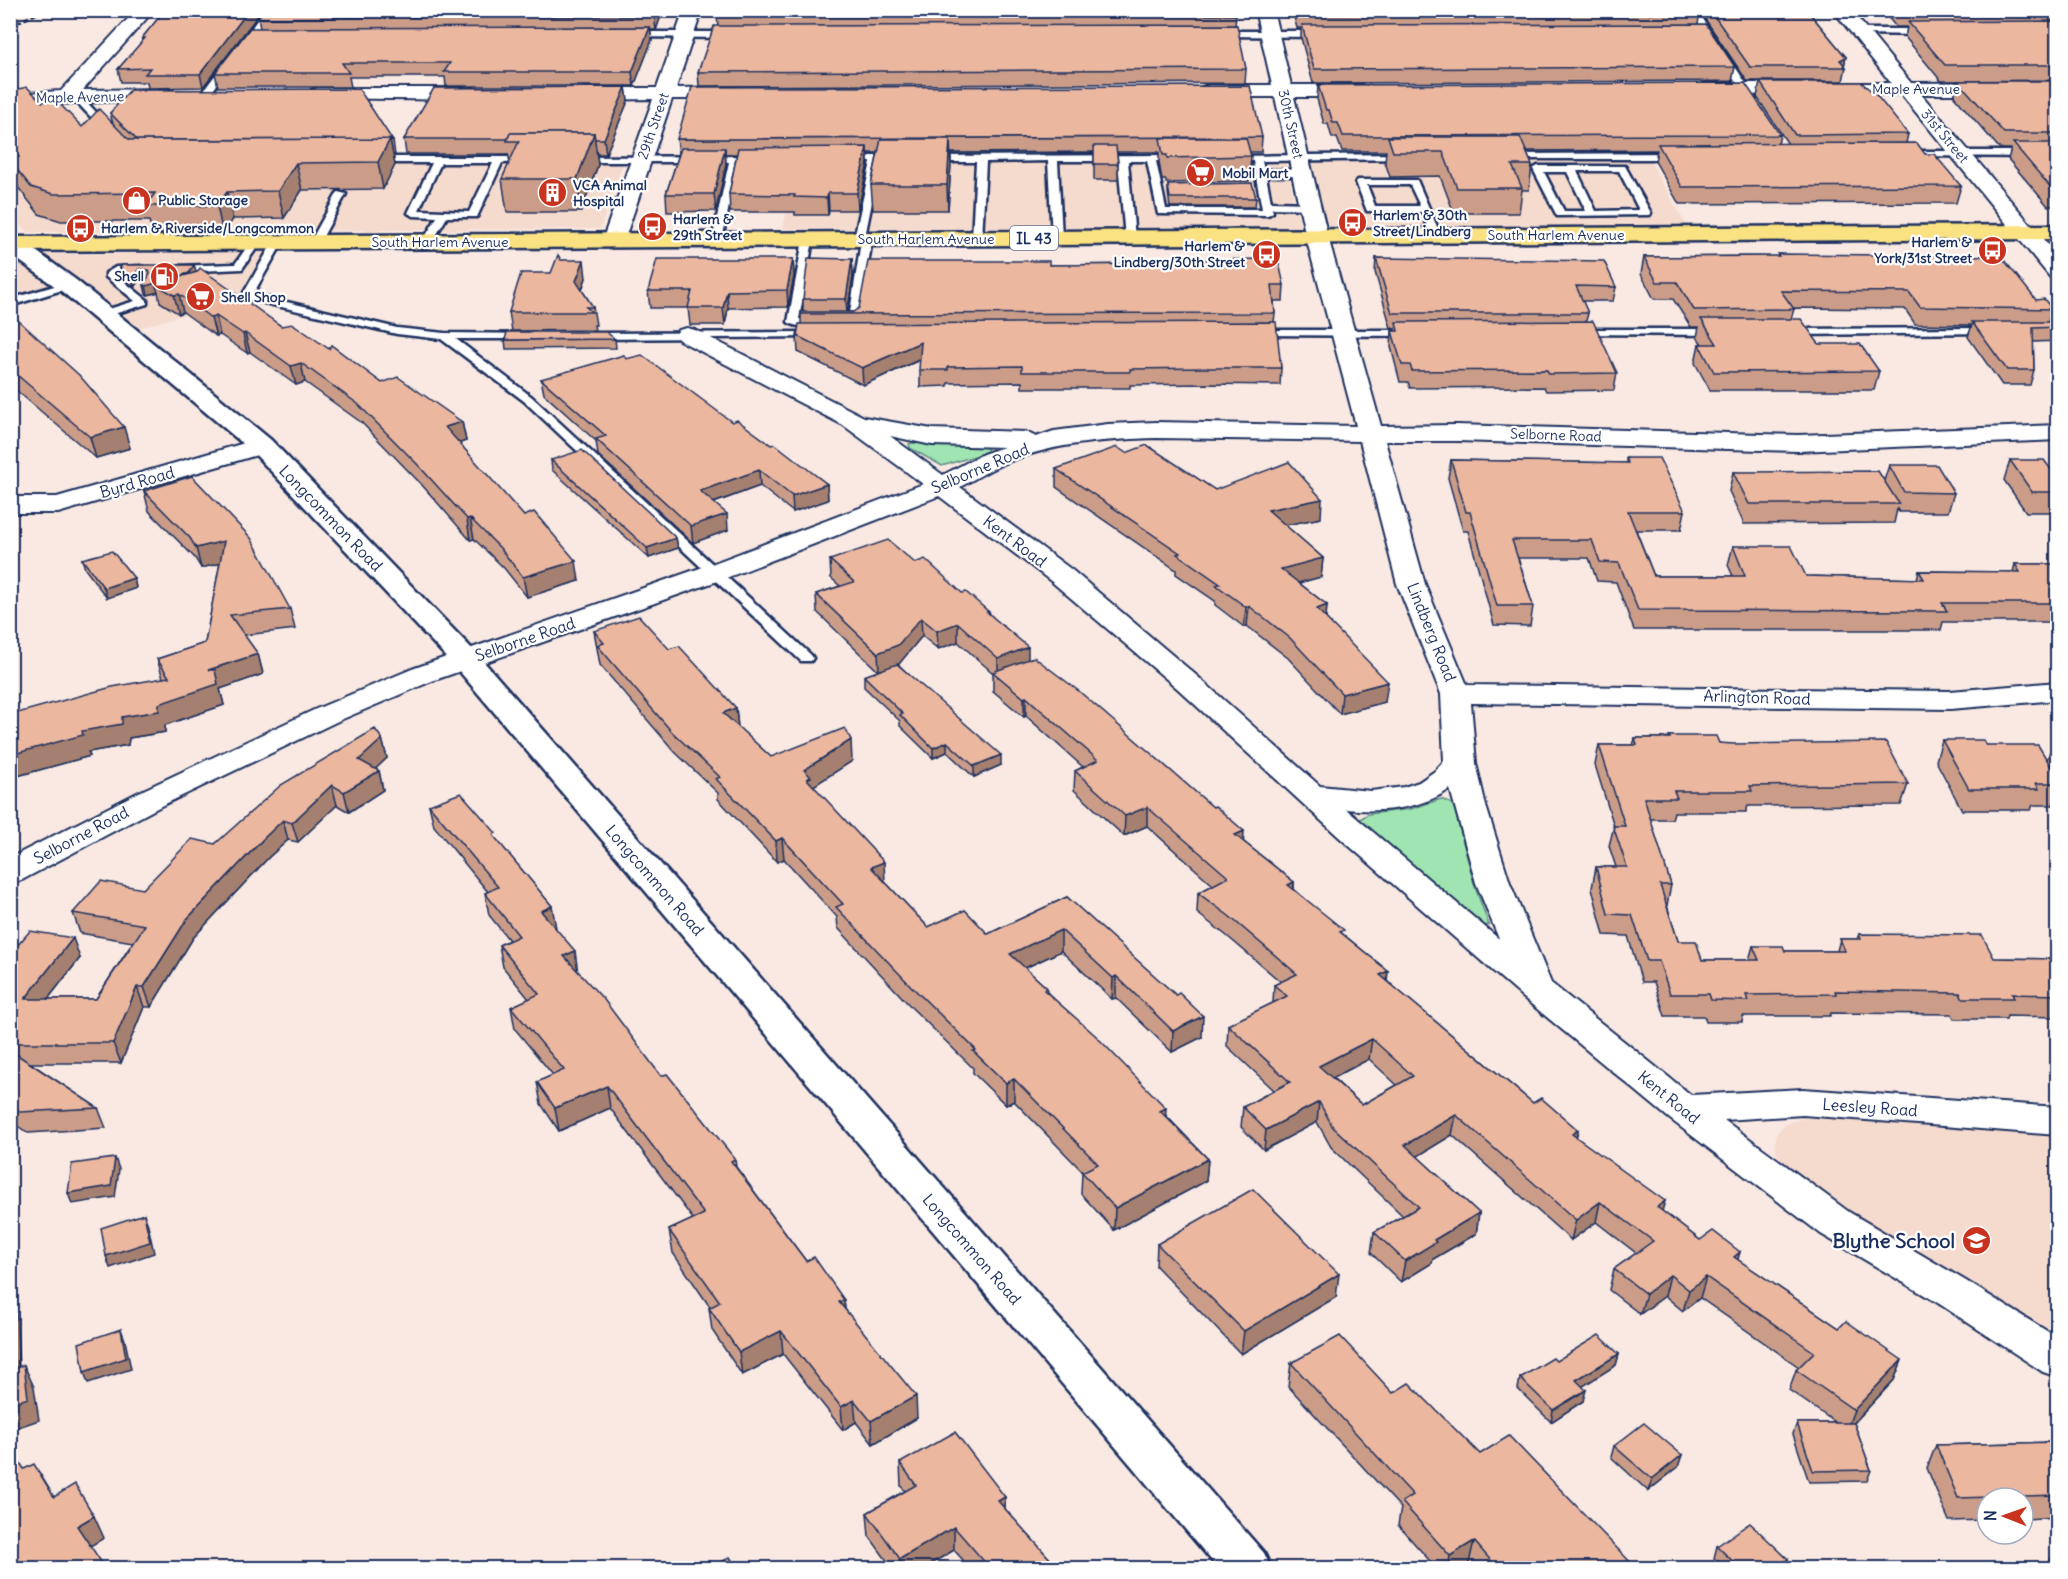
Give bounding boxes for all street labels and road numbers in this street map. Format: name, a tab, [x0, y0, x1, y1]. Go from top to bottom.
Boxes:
street label: Maple Avenue	[1872, 80, 1960, 98]
street label: Maple Avenue	[36, 87, 124, 107]
street label: 30th Street	[1274, 88, 1308, 161]
street label: 29th Street	[633, 90, 673, 162]
street label: 31st Street	[1917, 105, 1973, 167]
road number: IL 43	[1010, 226, 1058, 250]
street label: South Harlem Avenue	[1488, 226, 1624, 244]
street label: South Harlem Avenue	[858, 230, 994, 248]
street label: South Harlem Avenue	[372, 233, 508, 251]
street label: Selborne Road	[1510, 424, 1602, 446]
street label: Selborne Road	[928, 438, 1032, 498]
street label: Longcommon Road	[275, 461, 387, 575]
street label: Byrd Road	[97, 462, 177, 502]
street label: Kent Road	[979, 511, 1051, 571]
street label: Lindberg Road	[1403, 580, 1461, 684]
street label: Selborne Road	[472, 613, 578, 665]
street label: Arlington Road	[1703, 685, 1811, 709]
street label: Selborne Road	[30, 802, 132, 868]
street label: Longcommon Road	[601, 820, 709, 940]
street label: Kent Road	[1634, 1066, 1704, 1128]
street label: Leesley Road	[1822, 1094, 1918, 1120]
street label: Longcommon Road	[918, 1189, 1026, 1309]

